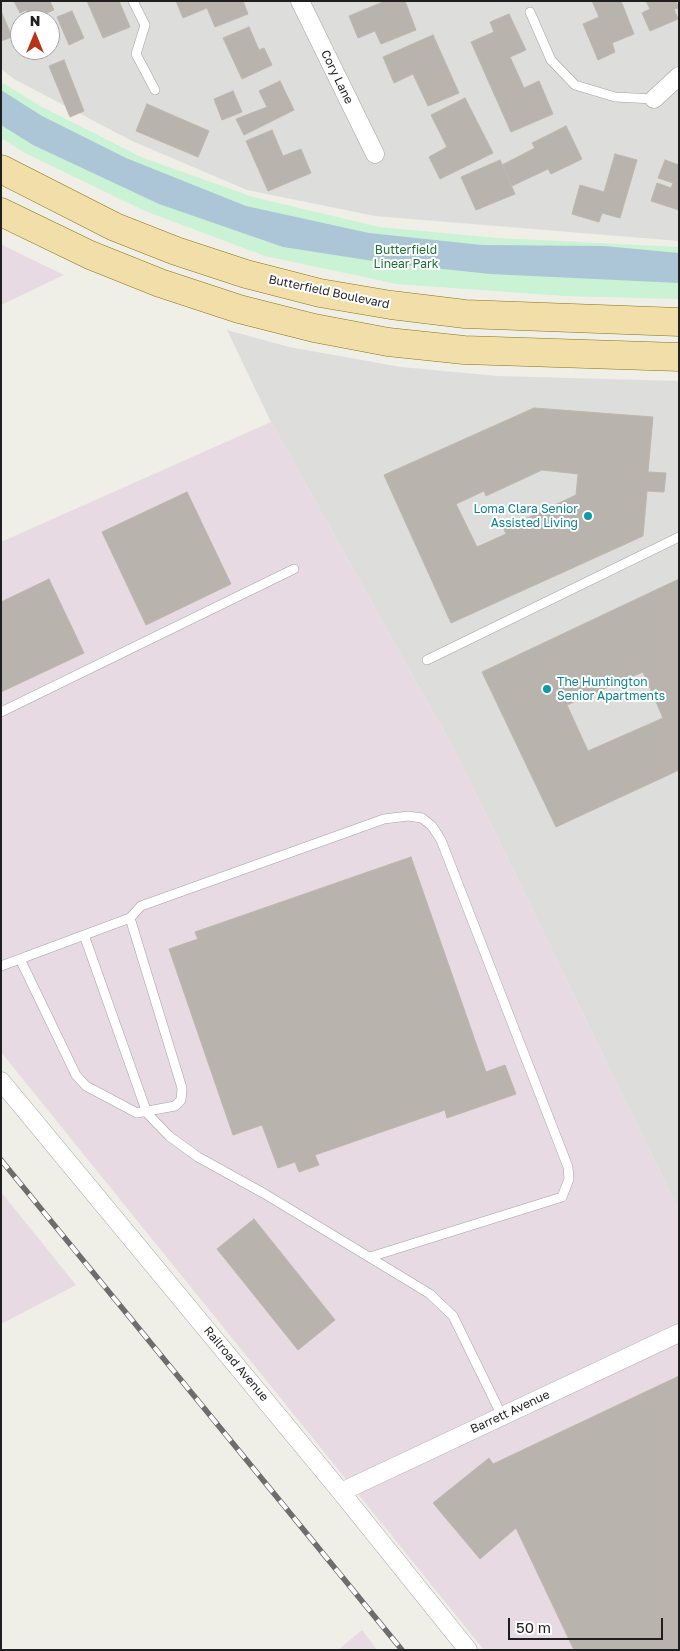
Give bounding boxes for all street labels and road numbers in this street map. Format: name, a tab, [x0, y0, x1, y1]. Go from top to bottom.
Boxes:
street label: Cory Lane	[318, 48, 356, 106]
street label: Butterfield Boulevard	[267, 272, 391, 312]
street label: Railroad Avenue	[201, 1324, 271, 1404]
street label: Barrett Avenue	[468, 1387, 552, 1437]

